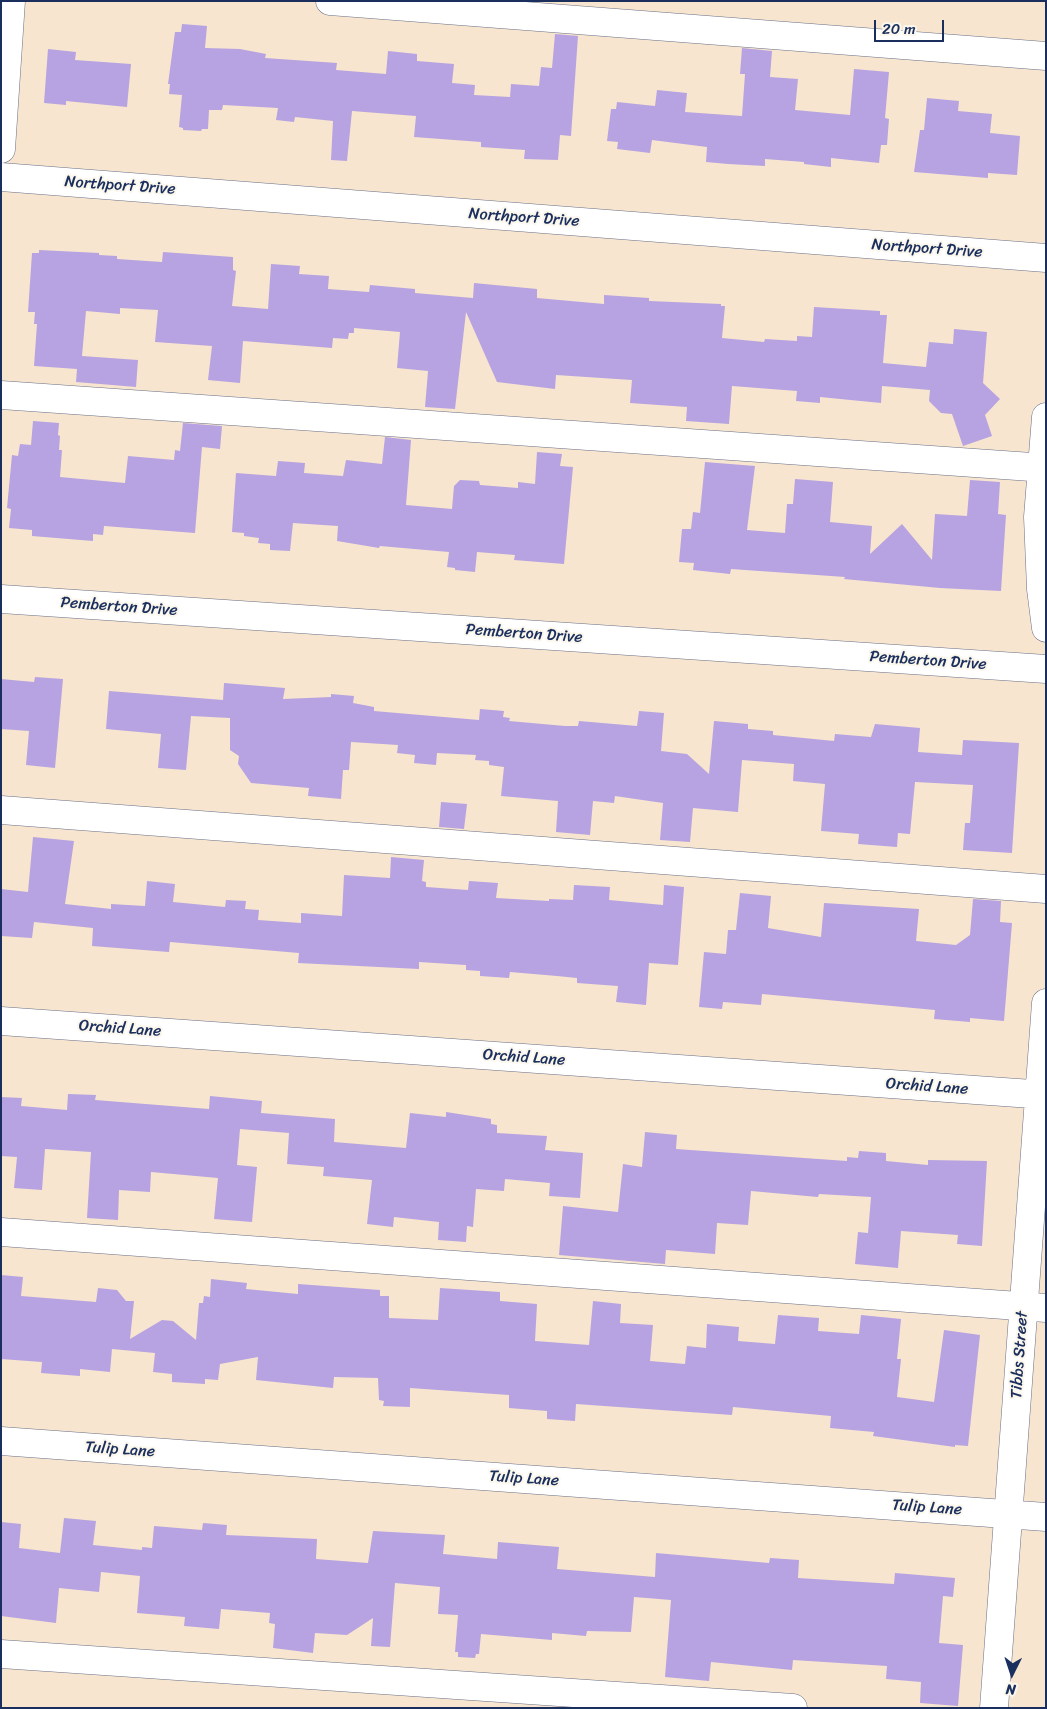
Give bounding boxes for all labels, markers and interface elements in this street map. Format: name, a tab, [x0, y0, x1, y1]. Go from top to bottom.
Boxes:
scale bar	[877, 10, 947, 42]
text: 20 m	[882, 16, 916, 42]
street label: Northport Drive	[64, 173, 176, 199]
street label: Northport Drive	[468, 205, 580, 231]
street label: Northport Drive	[871, 236, 983, 262]
street label: Pemberton Drive	[60, 593, 178, 621]
street label: Pemberton Drive	[465, 620, 583, 648]
street label: Pemberton Drive	[869, 647, 987, 675]
street label: Orchid Lane	[78, 1017, 162, 1041]
street label: Orchid Lane	[482, 1046, 566, 1070]
street label: Orchid Lane	[885, 1075, 969, 1099]
street label: Tibbs Street	[1007, 1311, 1033, 1399]
street label: Tulip Lane	[84, 1438, 156, 1462]
street label: Tulip Lane	[488, 1467, 560, 1491]
street label: Tulip Lane	[891, 1496, 963, 1520]
north arrow	[987, 1649, 1037, 1699]
text: N	[1005, 1677, 1017, 1702]

